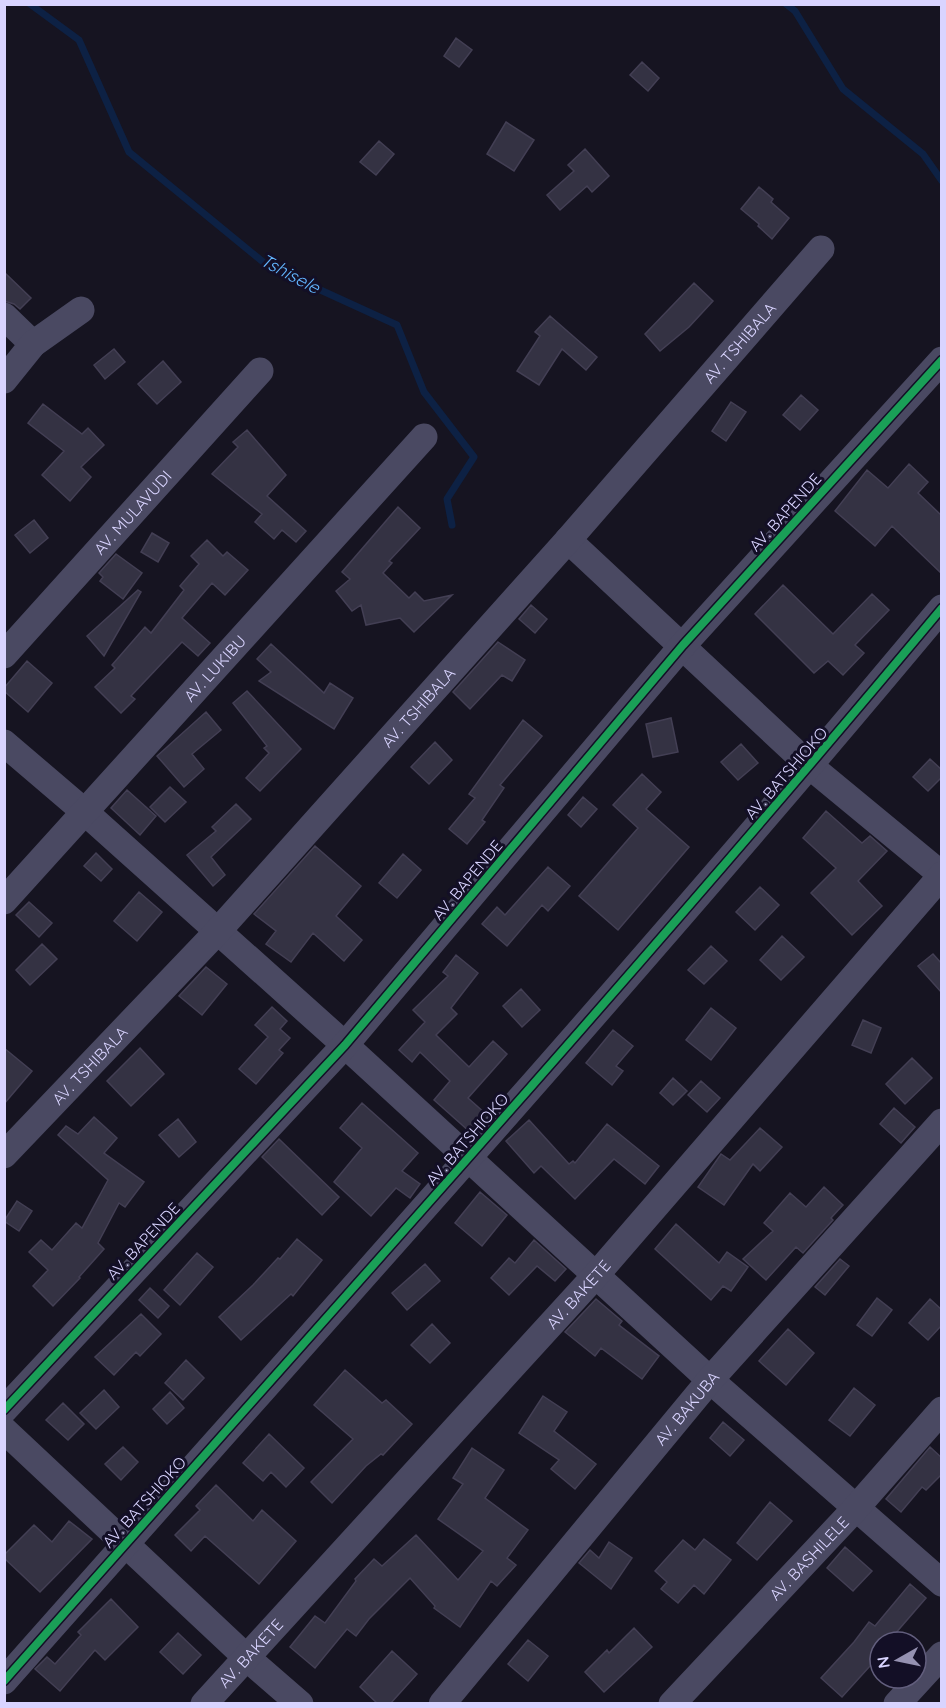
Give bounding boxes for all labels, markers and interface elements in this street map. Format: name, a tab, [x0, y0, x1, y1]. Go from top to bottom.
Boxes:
water label: Tshisele	[257, 248, 325, 299]
street label: AV. TSHIBALA	[699, 298, 780, 387]
street label: AV. MULAVUDI	[89, 466, 176, 559]
street label: AV. BAPENDE	[745, 469, 825, 555]
street label: AV. LUKIBU	[179, 631, 250, 706]
street label: AV. TSHIBALA	[377, 663, 459, 751]
street label: AV. BATSHIOKO	[740, 723, 832, 823]
street label: AV. BAPENDE	[428, 836, 506, 924]
street label: AV. TSHIBALA	[48, 1022, 132, 1109]
street label: AV. BATSHIOKO	[421, 1089, 513, 1189]
street label: AV. BAPENDE	[102, 1198, 184, 1284]
street label: AV. BAKETE	[542, 1256, 615, 1333]
street label: AV. BAKUBA	[650, 1367, 723, 1449]
street label: AV. BATSHIOKO	[98, 1452, 190, 1552]
street label: AV. BASHILELE	[765, 1512, 853, 1604]
street label: AV. BAKETE	[214, 1614, 287, 1692]
north arrow	[868, 1630, 928, 1690]
text: N	[872, 1655, 894, 1670]

